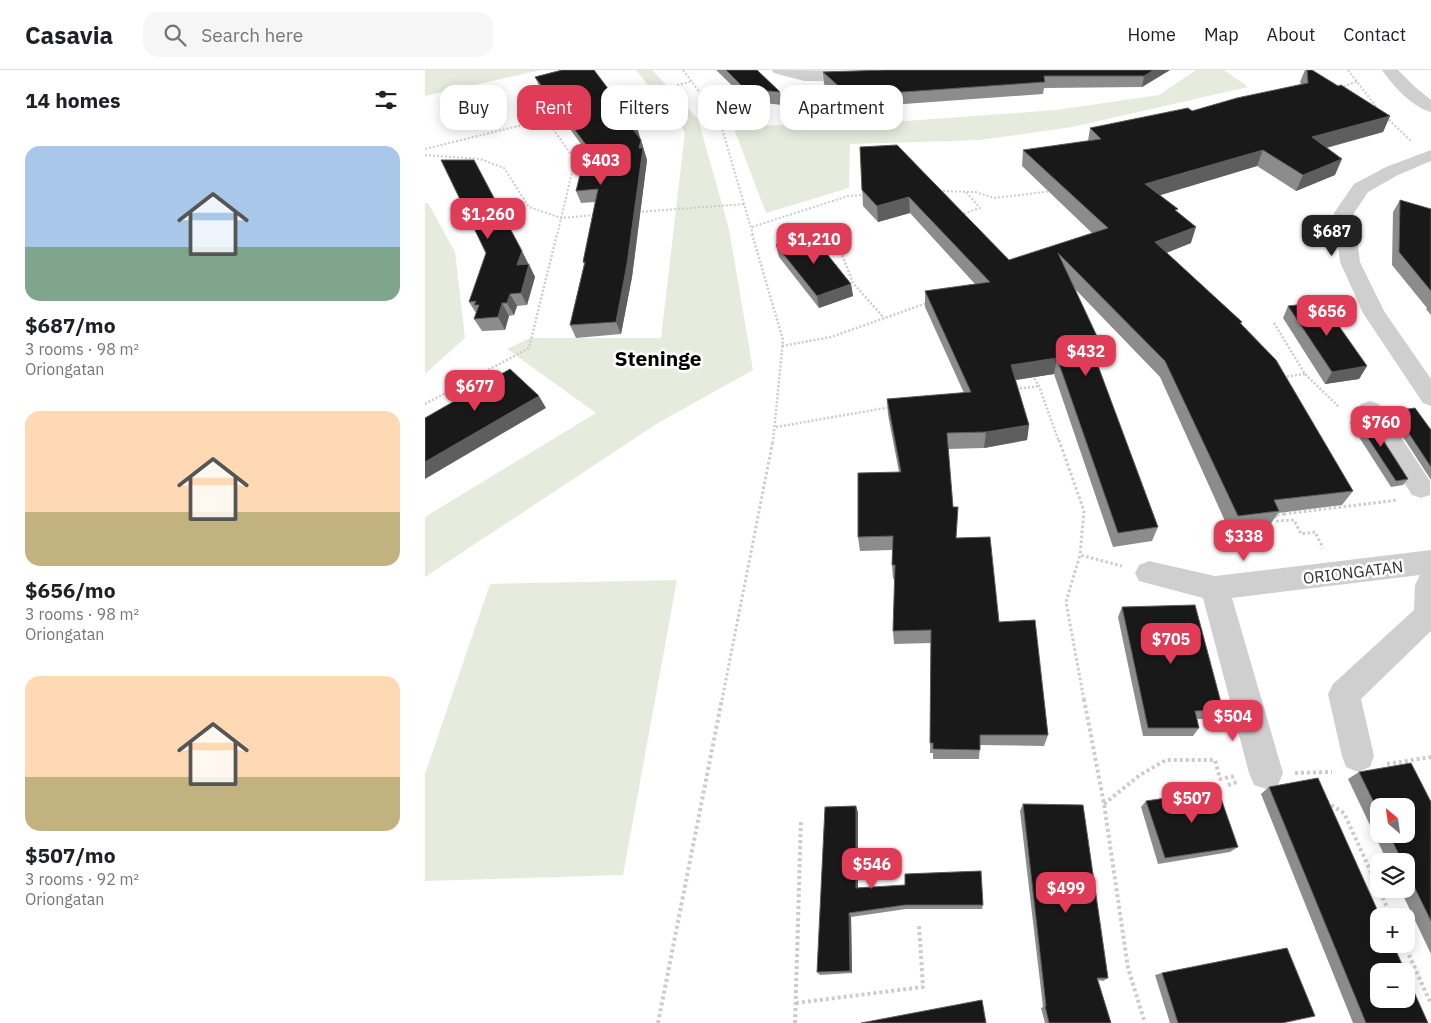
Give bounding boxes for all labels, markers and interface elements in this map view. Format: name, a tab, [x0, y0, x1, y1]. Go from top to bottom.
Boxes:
search box	[143, 12, 493, 57]
text: Casavia	[25, 19, 113, 51]
icon: search	[161, 21, 189, 49]
text: Search here	[201, 23, 303, 47]
text: Home	[1128, 23, 1176, 46]
text: Map	[1204, 23, 1239, 46]
text: About	[1267, 23, 1315, 46]
text: Contact	[1343, 23, 1406, 46]
chip: Buy	[440, 85, 507, 130]
chip: Rent	[517, 85, 591, 130]
chip: Filters	[601, 85, 688, 130]
chip: New	[698, 85, 770, 130]
chip: Apartment	[780, 85, 903, 130]
text: 14 homes	[25, 86, 121, 114]
icon: filters	[372, 86, 400, 114]
pin: $403	[571, 144, 631, 186]
text: $403	[582, 150, 620, 170]
icon: home	[168, 179, 258, 269]
pin: $1,260	[447, 198, 529, 240]
text: $1,260	[462, 204, 514, 224]
pin: $687	[1302, 214, 1362, 257]
text: $687	[1313, 221, 1351, 241]
pin: $1,210	[773, 222, 855, 265]
text: $1,210	[788, 229, 840, 249]
pin: $656	[1297, 294, 1357, 337]
text: $656	[1308, 301, 1346, 321]
text: $687/mo	[25, 311, 116, 339]
pin: $432	[1056, 334, 1116, 377]
text: 3 rooms · 98 m²	[25, 339, 139, 359]
text: $432	[1067, 341, 1105, 361]
district label: Steninge	[614, 344, 702, 372]
text: Oriongatan	[25, 359, 104, 379]
pin: $677	[445, 370, 505, 412]
text: $677	[456, 376, 494, 396]
pin: $760	[1351, 406, 1411, 448]
text: $760	[1362, 412, 1400, 432]
icon: home	[168, 444, 258, 534]
pin: $338	[1214, 520, 1274, 562]
text: $338	[1225, 526, 1263, 546]
street label: ORIONGATAN	[1302, 556, 1404, 588]
text: $656/mo	[25, 576, 116, 604]
text: 3 rooms · 98 m²	[25, 604, 139, 624]
pin: $705	[1141, 622, 1201, 665]
text: Oriongatan	[25, 624, 104, 644]
text: $705	[1152, 629, 1190, 649]
pin: $504	[1203, 700, 1263, 742]
text: $504	[1214, 706, 1252, 726]
icon: home	[168, 709, 258, 799]
pin: $507	[1162, 782, 1222, 824]
text: $507	[1173, 788, 1211, 808]
north arrow	[1370, 798, 1415, 842]
map controls	[1370, 798, 1415, 1008]
text: $507/mo	[25, 841, 116, 869]
pin: $546	[842, 848, 902, 890]
button: layers	[1370, 853, 1415, 898]
text: $546	[853, 854, 891, 874]
text: 3 rooms · 92 m²	[25, 869, 139, 889]
pin: $499	[1036, 872, 1096, 914]
text: $499	[1047, 878, 1085, 898]
text: Oriongatan	[25, 889, 104, 909]
button: +	[1370, 908, 1415, 953]
button: −	[1370, 963, 1415, 1008]

